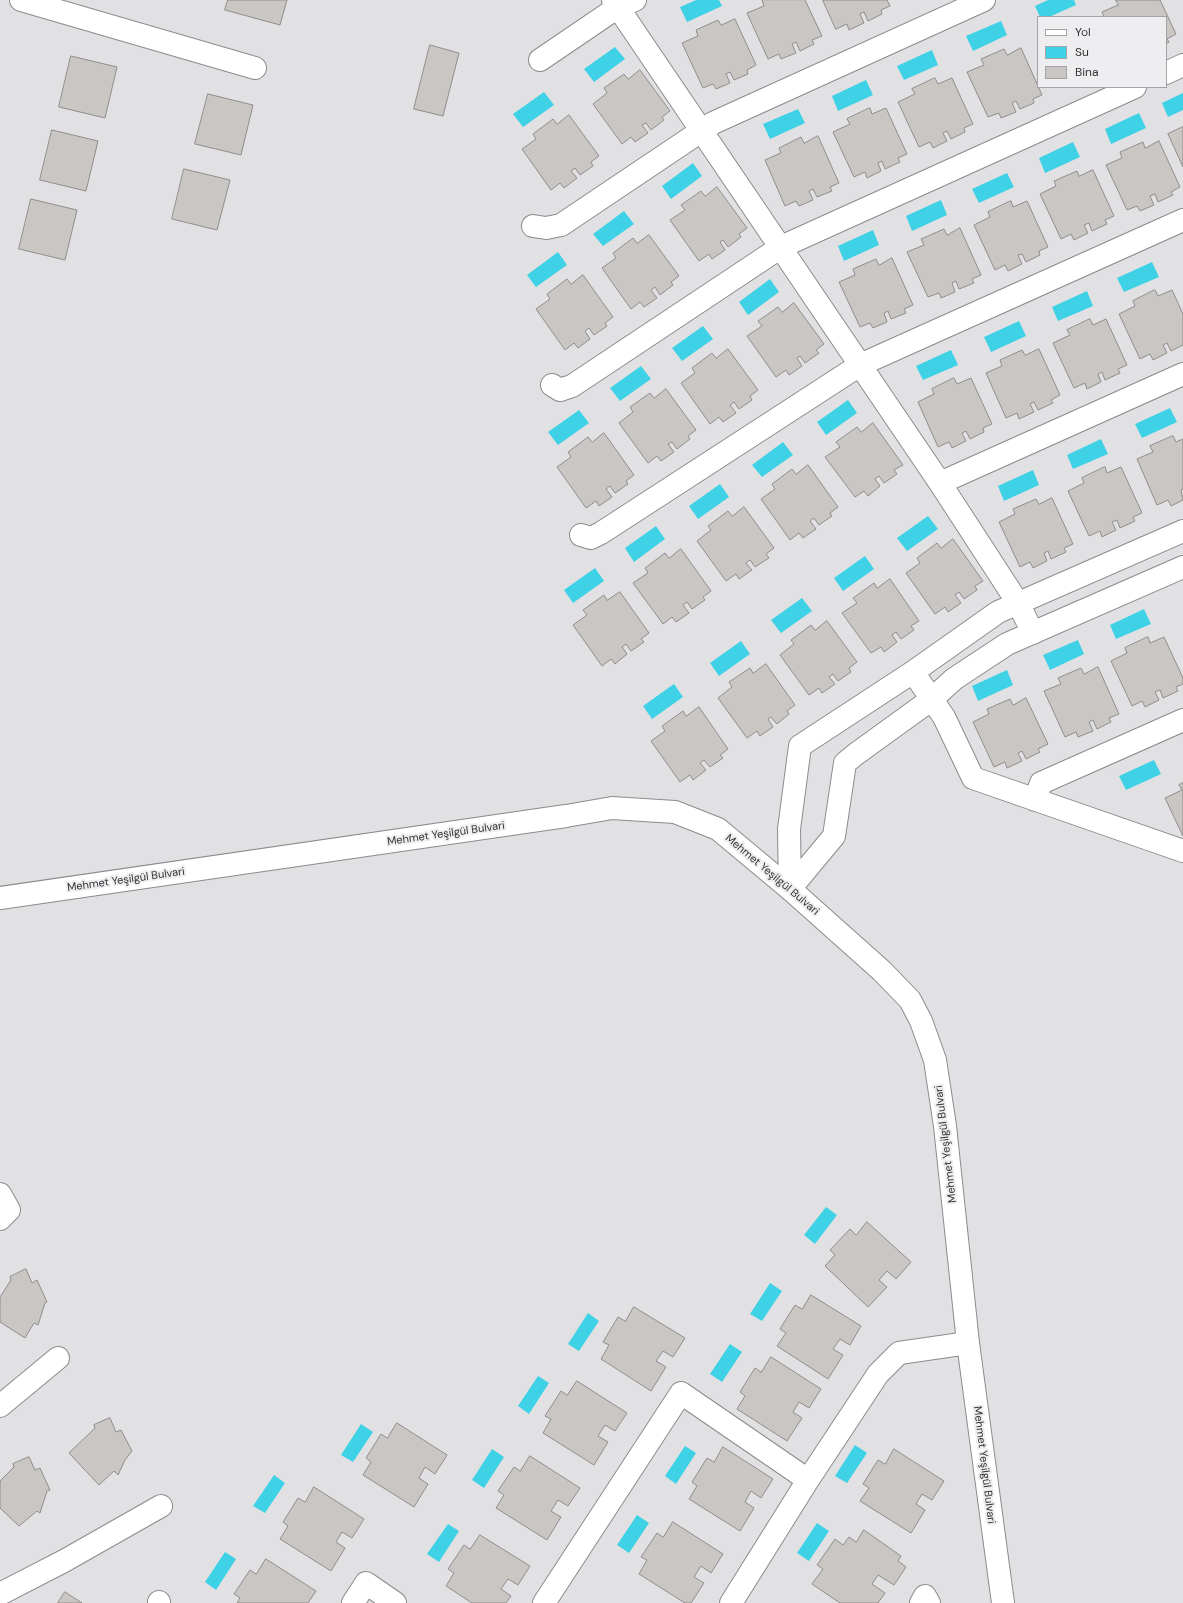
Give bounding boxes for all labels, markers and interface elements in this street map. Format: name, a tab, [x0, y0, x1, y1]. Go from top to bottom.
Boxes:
legend	[1037, 16, 1167, 88]
text: Yol	[1075, 24, 1091, 40]
text: Su	[1075, 44, 1089, 60]
text: Bina	[1075, 64, 1099, 80]
street label: Mehmet Yeşilgül Bulvari	[386, 819, 506, 849]
street label: Mehmet Yeşilgül Bulvari	[722, 832, 822, 918]
street label: Mehmet Yeşilgül Bulvari	[66, 865, 186, 895]
street label: Mehmet Yeşilgül Bulvari	[932, 1084, 960, 1204]
street label: Mehmet Yeşilgül Bulvari	[970, 1405, 998, 1525]

